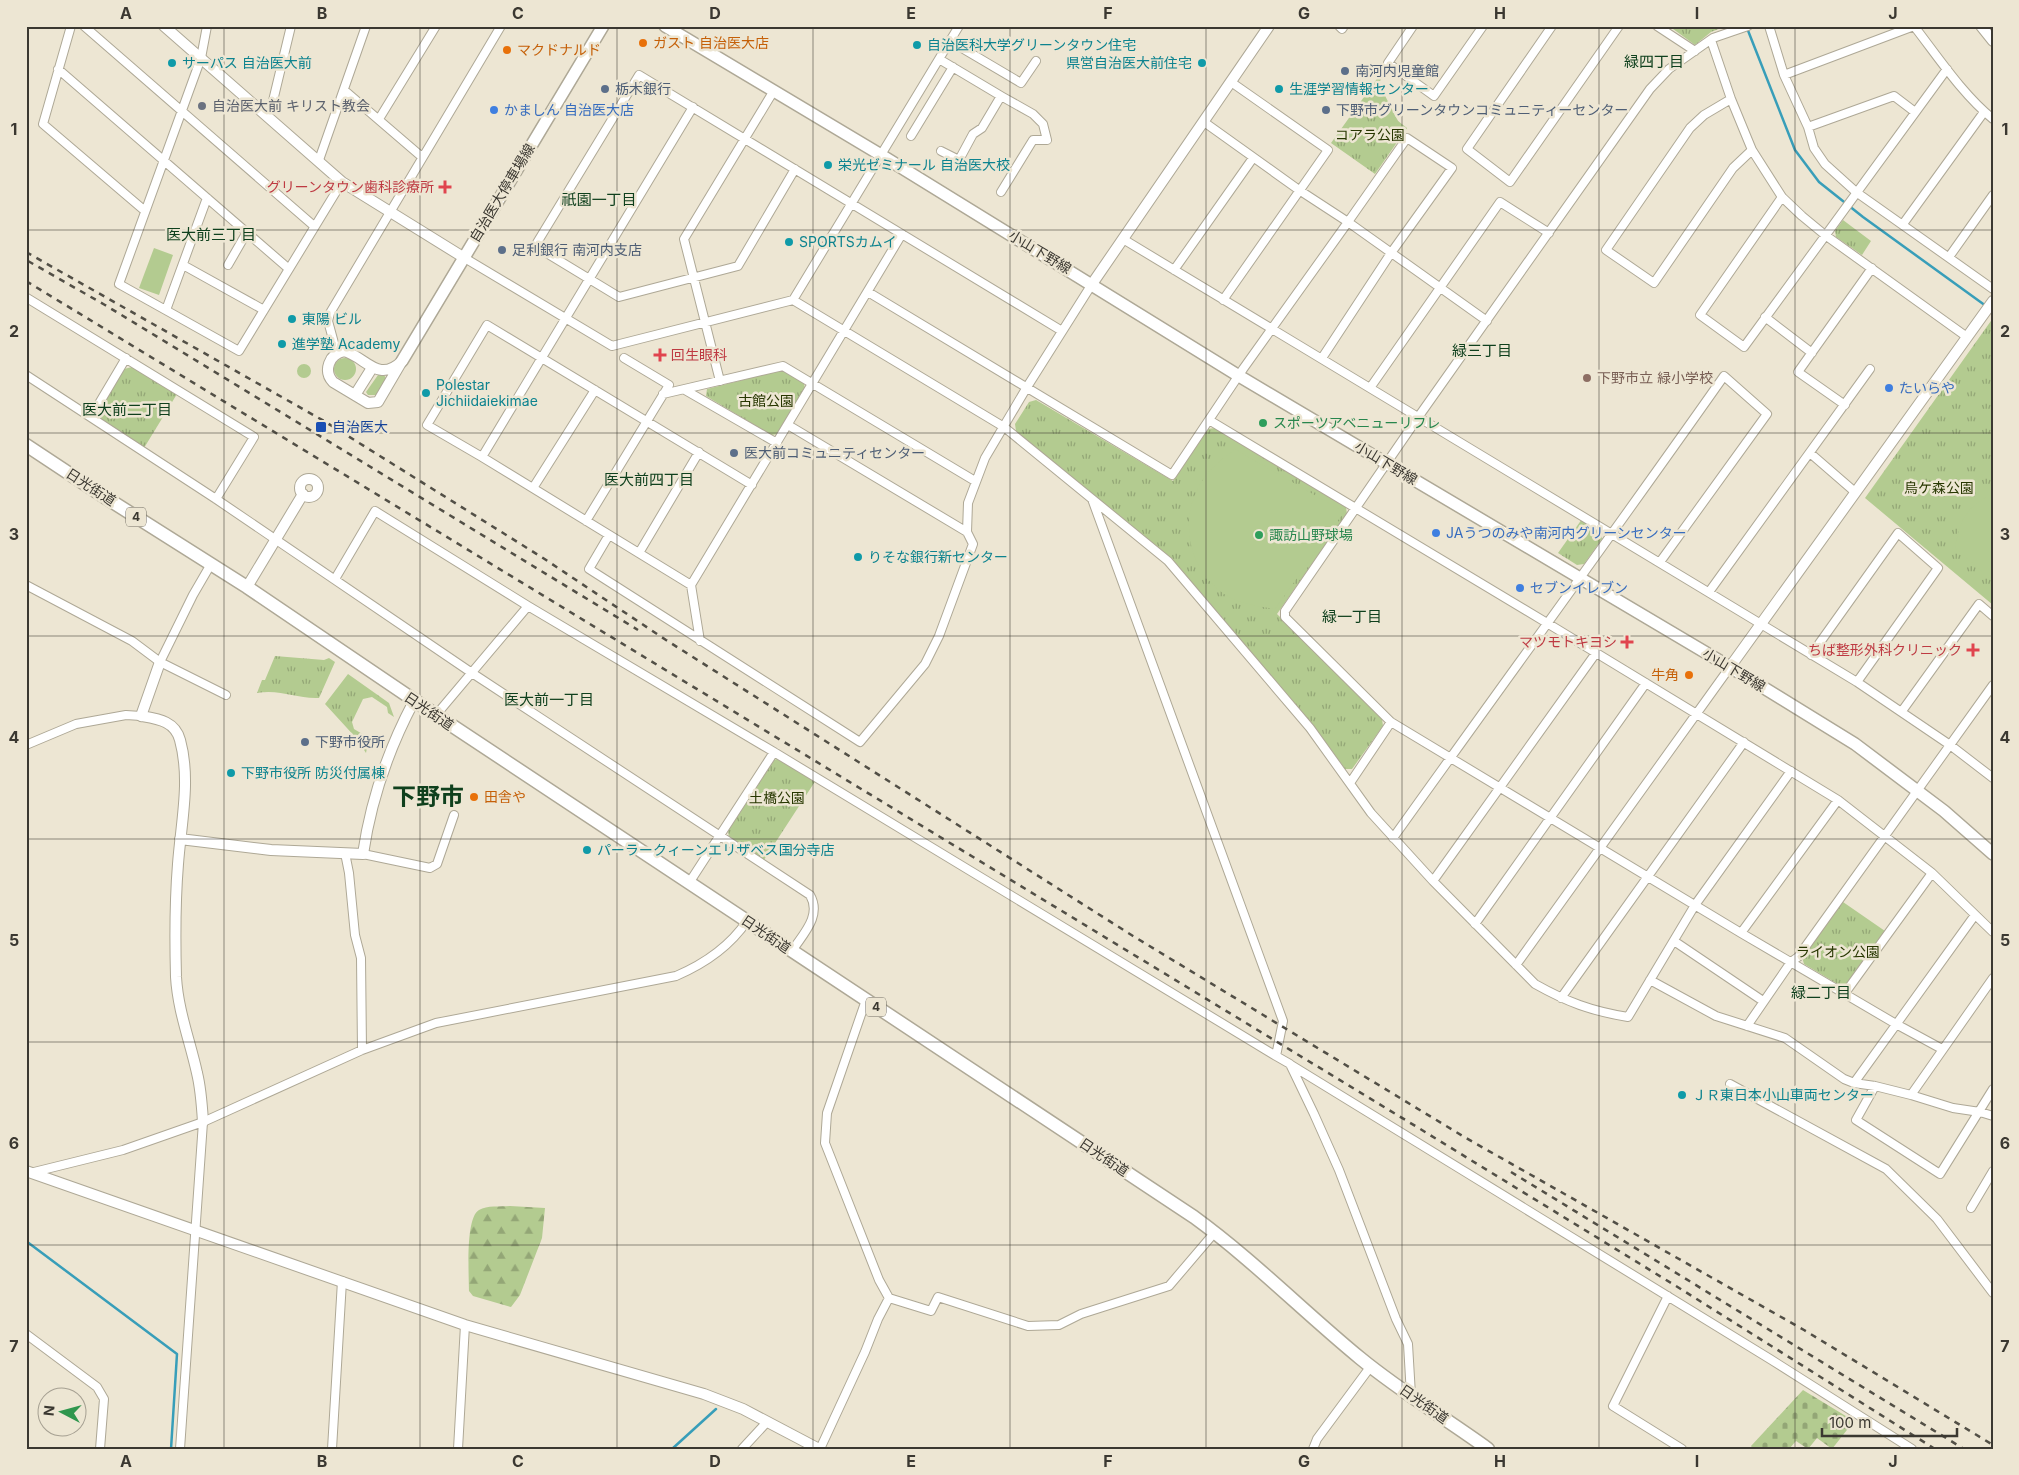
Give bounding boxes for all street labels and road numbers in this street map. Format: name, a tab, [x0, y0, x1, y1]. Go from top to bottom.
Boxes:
street label: 自治医大停車場線	[465, 140, 538, 245]
street label: 小山下野線	[1006, 226, 1075, 277]
street label: 小山下野線	[1352, 437, 1421, 488]
street label: 日光街道	[63, 464, 119, 509]
road number: 4	[126, 508, 146, 526]
street label: 小山下野線	[1700, 644, 1769, 695]
street label: 日光街道	[401, 688, 457, 733]
street label: 日光街道	[738, 911, 794, 956]
road number: 4	[866, 998, 886, 1016]
street label: 日光街道	[1076, 1134, 1132, 1179]
street label: 日光街道	[1396, 1381, 1452, 1427]

